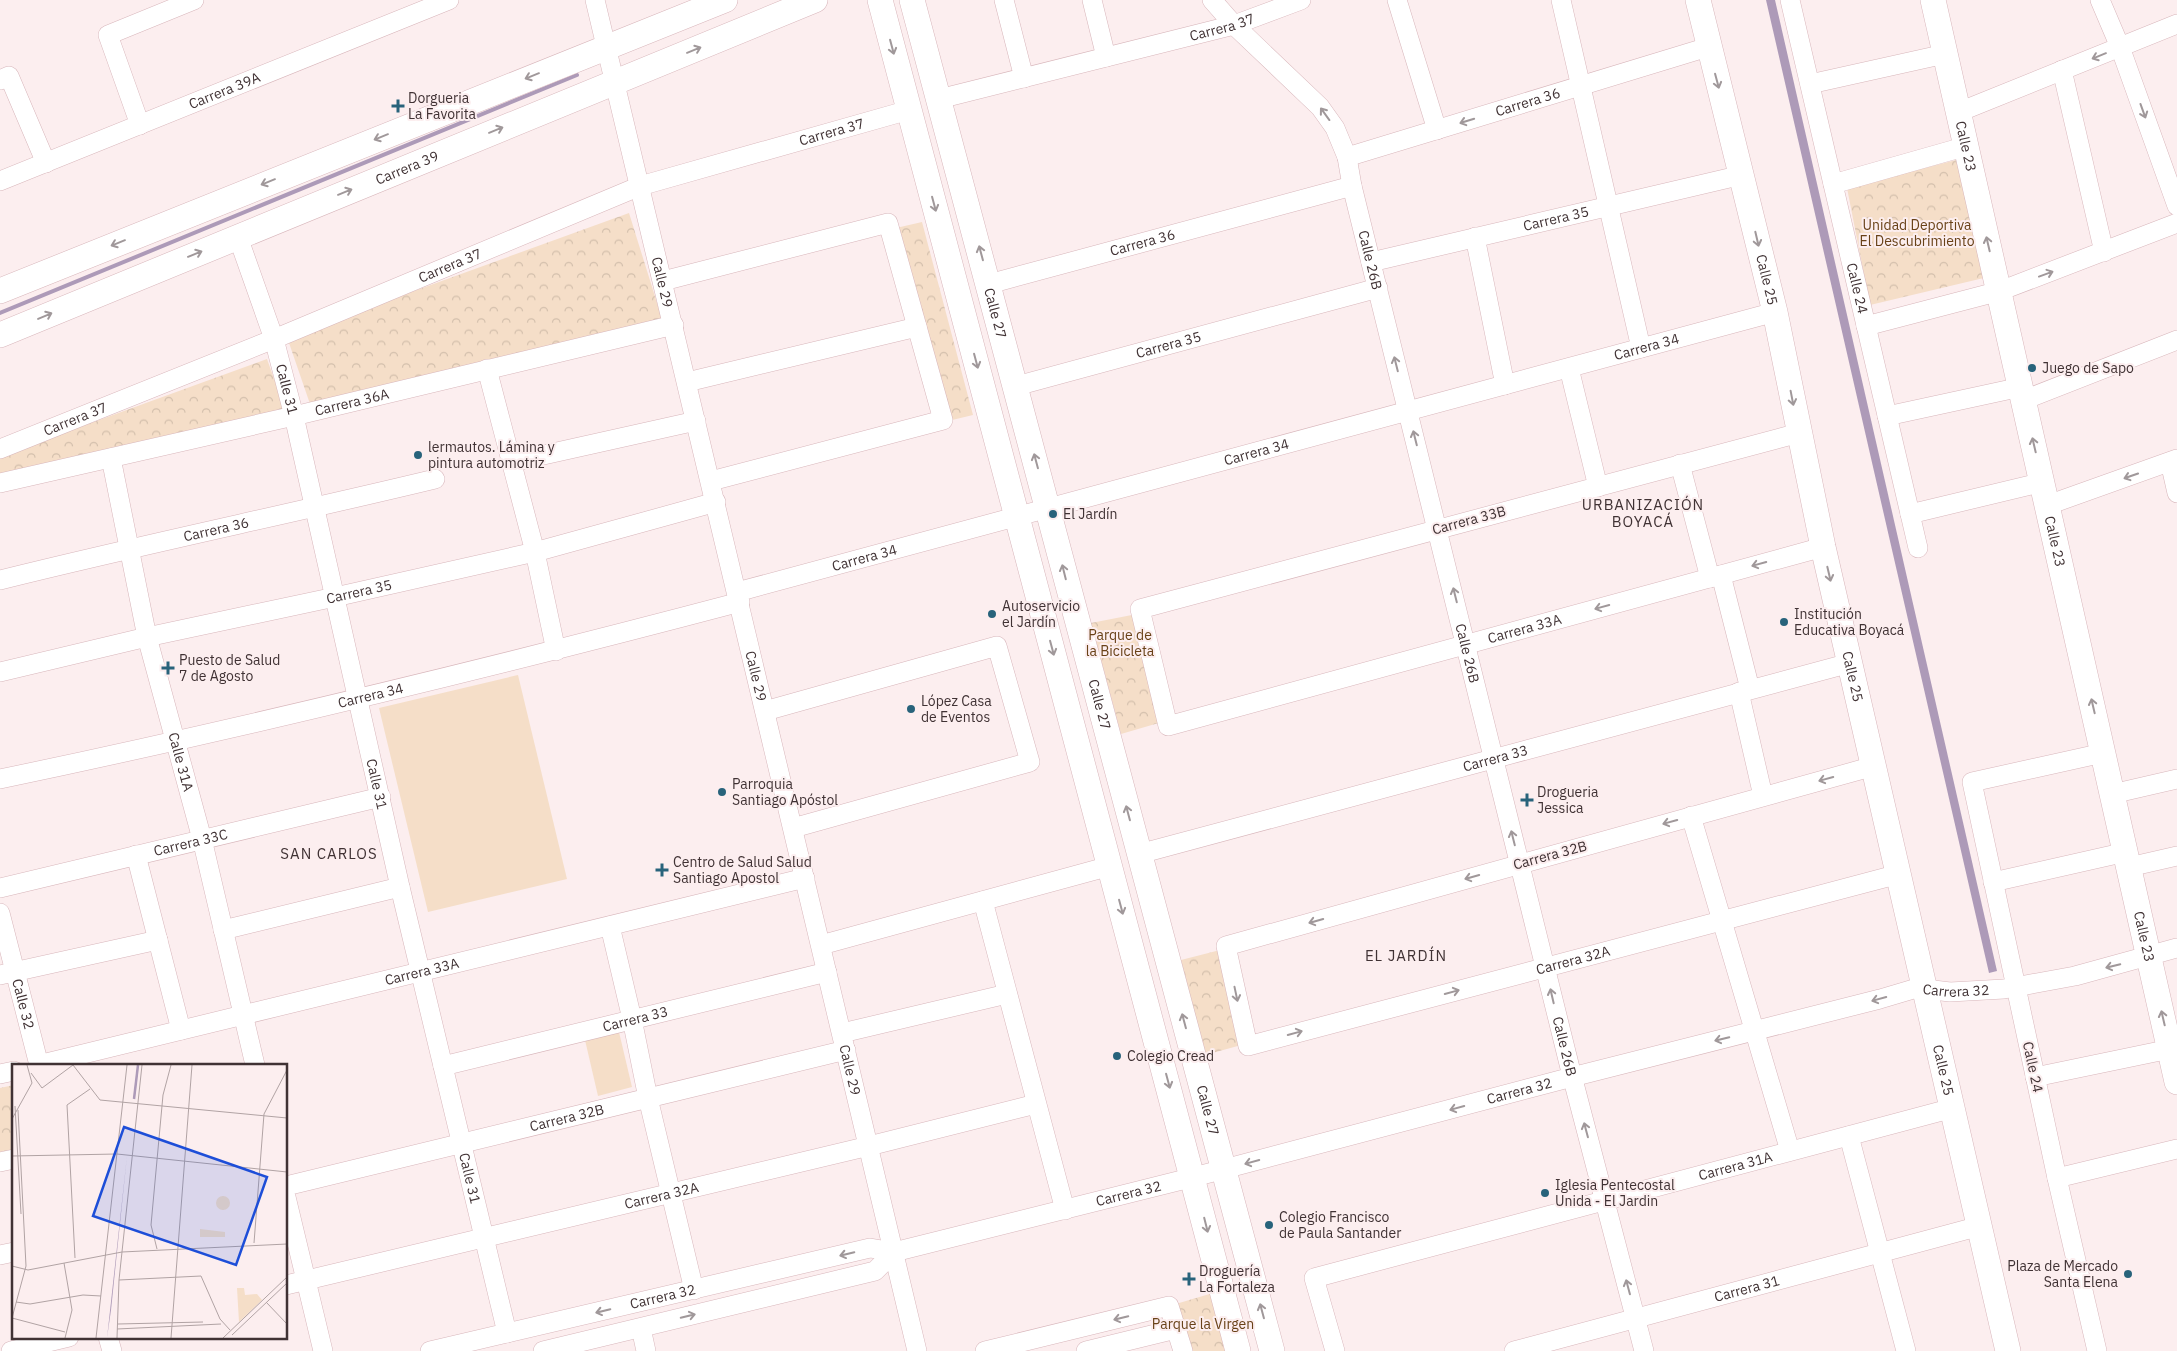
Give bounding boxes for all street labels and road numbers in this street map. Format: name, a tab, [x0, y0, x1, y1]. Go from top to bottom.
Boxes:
street label: Carrera 37	[1188, 9, 1257, 45]
street label: Carrera 39A	[186, 68, 263, 113]
street label: Carrera 36	[1493, 84, 1562, 120]
street label: Carrera 37	[797, 114, 866, 150]
street label: Calle 23	[1952, 119, 1980, 173]
street label: Carrera 39	[373, 147, 441, 189]
street label: Carrera 35	[1521, 202, 1591, 235]
street label: Carrera 36	[1108, 225, 1177, 260]
street label: Calle 26B	[1354, 228, 1386, 292]
street label: Carrera 37	[416, 244, 484, 287]
street label: Calle 25	[1752, 252, 1782, 307]
street label: Calle 29	[648, 255, 677, 309]
street label: Calle 24	[1843, 261, 1872, 315]
street label: Calle 27	[980, 286, 1011, 340]
street label: Carrera 35	[1134, 327, 1203, 362]
street label: Carrera 34	[1612, 329, 1681, 364]
street label: Calle 31	[272, 362, 302, 416]
street label: Carrera 36A	[313, 385, 391, 420]
street label: Carrera 37	[41, 398, 110, 440]
street label: Carrera 34	[1222, 434, 1291, 469]
street label: Carrera 33B	[1430, 501, 1508, 539]
street label: Carrera 36	[182, 513, 251, 545]
street label: Calle 23	[2041, 514, 2070, 569]
street label: Carrera 34	[830, 540, 899, 575]
street label: Carrera 35	[325, 575, 394, 608]
street label: Carrera 33A	[1486, 610, 1563, 647]
street label: Calle 26B	[1451, 622, 1483, 685]
street label: Calle 29	[741, 649, 771, 703]
street label: Calle 25	[1838, 649, 1867, 704]
street label: Calle 27	[1084, 677, 1115, 732]
street label: Carrera 34	[336, 679, 405, 712]
street label: Calle 31A	[164, 730, 198, 793]
street label: Carrera 33	[1461, 741, 1530, 776]
street label: Calle 31	[362, 757, 391, 811]
street label: Carrera 33C	[152, 825, 230, 860]
street label: Carrera 32B	[1511, 836, 1589, 874]
street label: Calle 23	[2130, 909, 2159, 964]
street label: Carrera 32A	[1534, 942, 1612, 979]
street label: Carrera 33A	[383, 954, 461, 989]
street label: Calle 32	[8, 977, 38, 1031]
street label: Carrera 32	[1922, 980, 1990, 1001]
street label: Carrera 33	[601, 1002, 670, 1036]
street label: Calle 26B	[1549, 1015, 1581, 1078]
street label: Calle 24	[2019, 1040, 2047, 1094]
street label: Calle 29	[835, 1043, 865, 1097]
street label: Calle 25	[1929, 1043, 1958, 1097]
street label: Carrera 32	[1485, 1074, 1554, 1108]
street label: Calle 27	[1193, 1083, 1223, 1137]
street label: Carrera 32B	[528, 1100, 606, 1136]
street label: Carrera 31A	[1696, 1147, 1774, 1184]
street label: Calle 31	[455, 1151, 485, 1205]
street label: Carrera 32	[1094, 1177, 1163, 1210]
street label: Carrera 32A	[623, 1178, 700, 1213]
street label: Carrera 31	[1712, 1271, 1781, 1306]
street label: Carrera 32	[628, 1280, 697, 1313]

